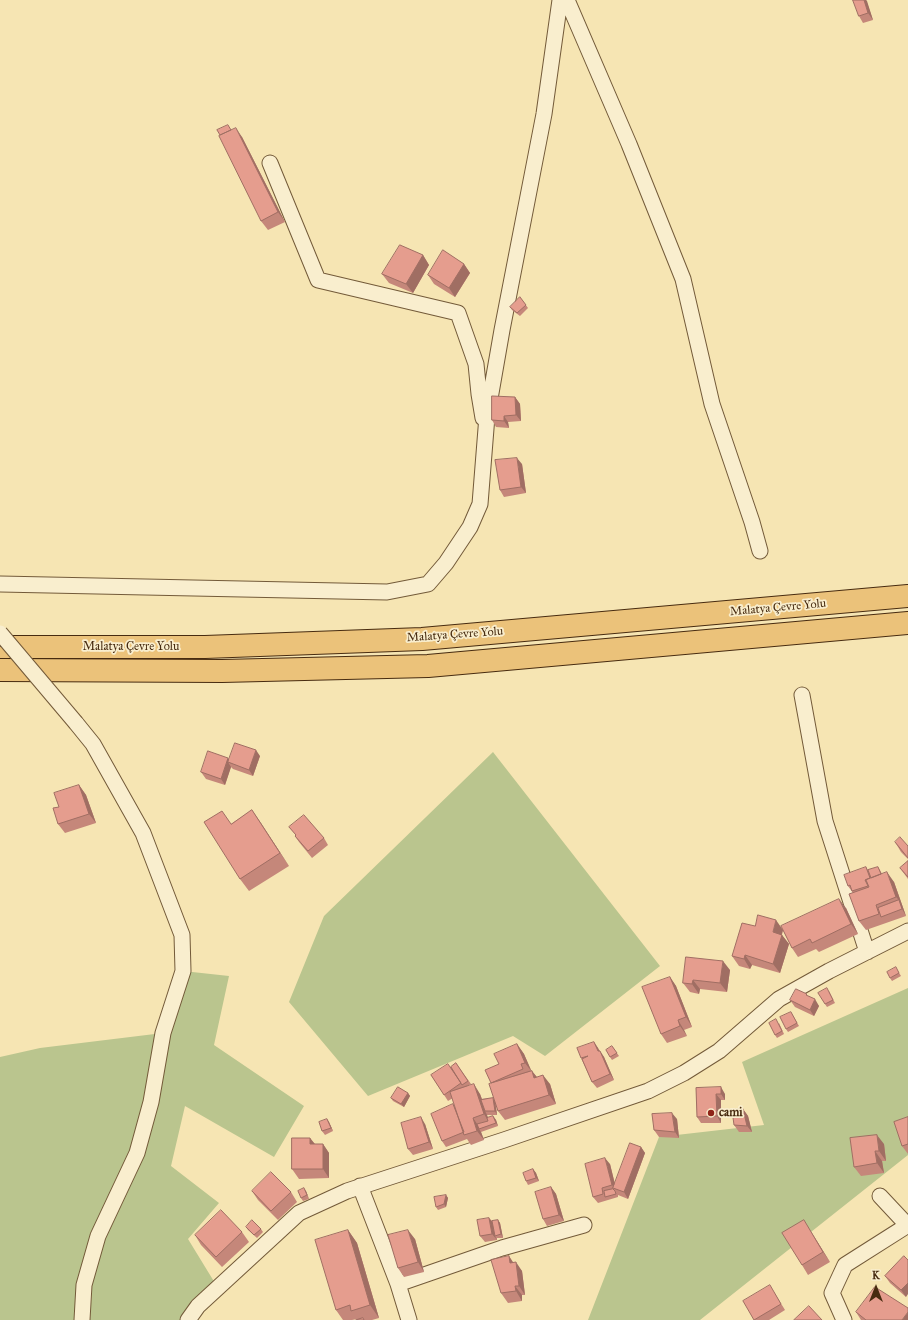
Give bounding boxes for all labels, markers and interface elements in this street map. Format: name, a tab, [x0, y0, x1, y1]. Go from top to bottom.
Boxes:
street label: Malatya Çevre Yolu	[729, 597, 827, 619]
street label: Malatya Çevre Yolu	[406, 624, 504, 646]
street label: Malatya Çevre Yolu	[83, 640, 179, 654]
place label: cami	[719, 1106, 743, 1120]
marker: cami	[706, 1108, 716, 1118]
north arrow	[856, 1268, 896, 1308]
text: K	[872, 1269, 880, 1282]

